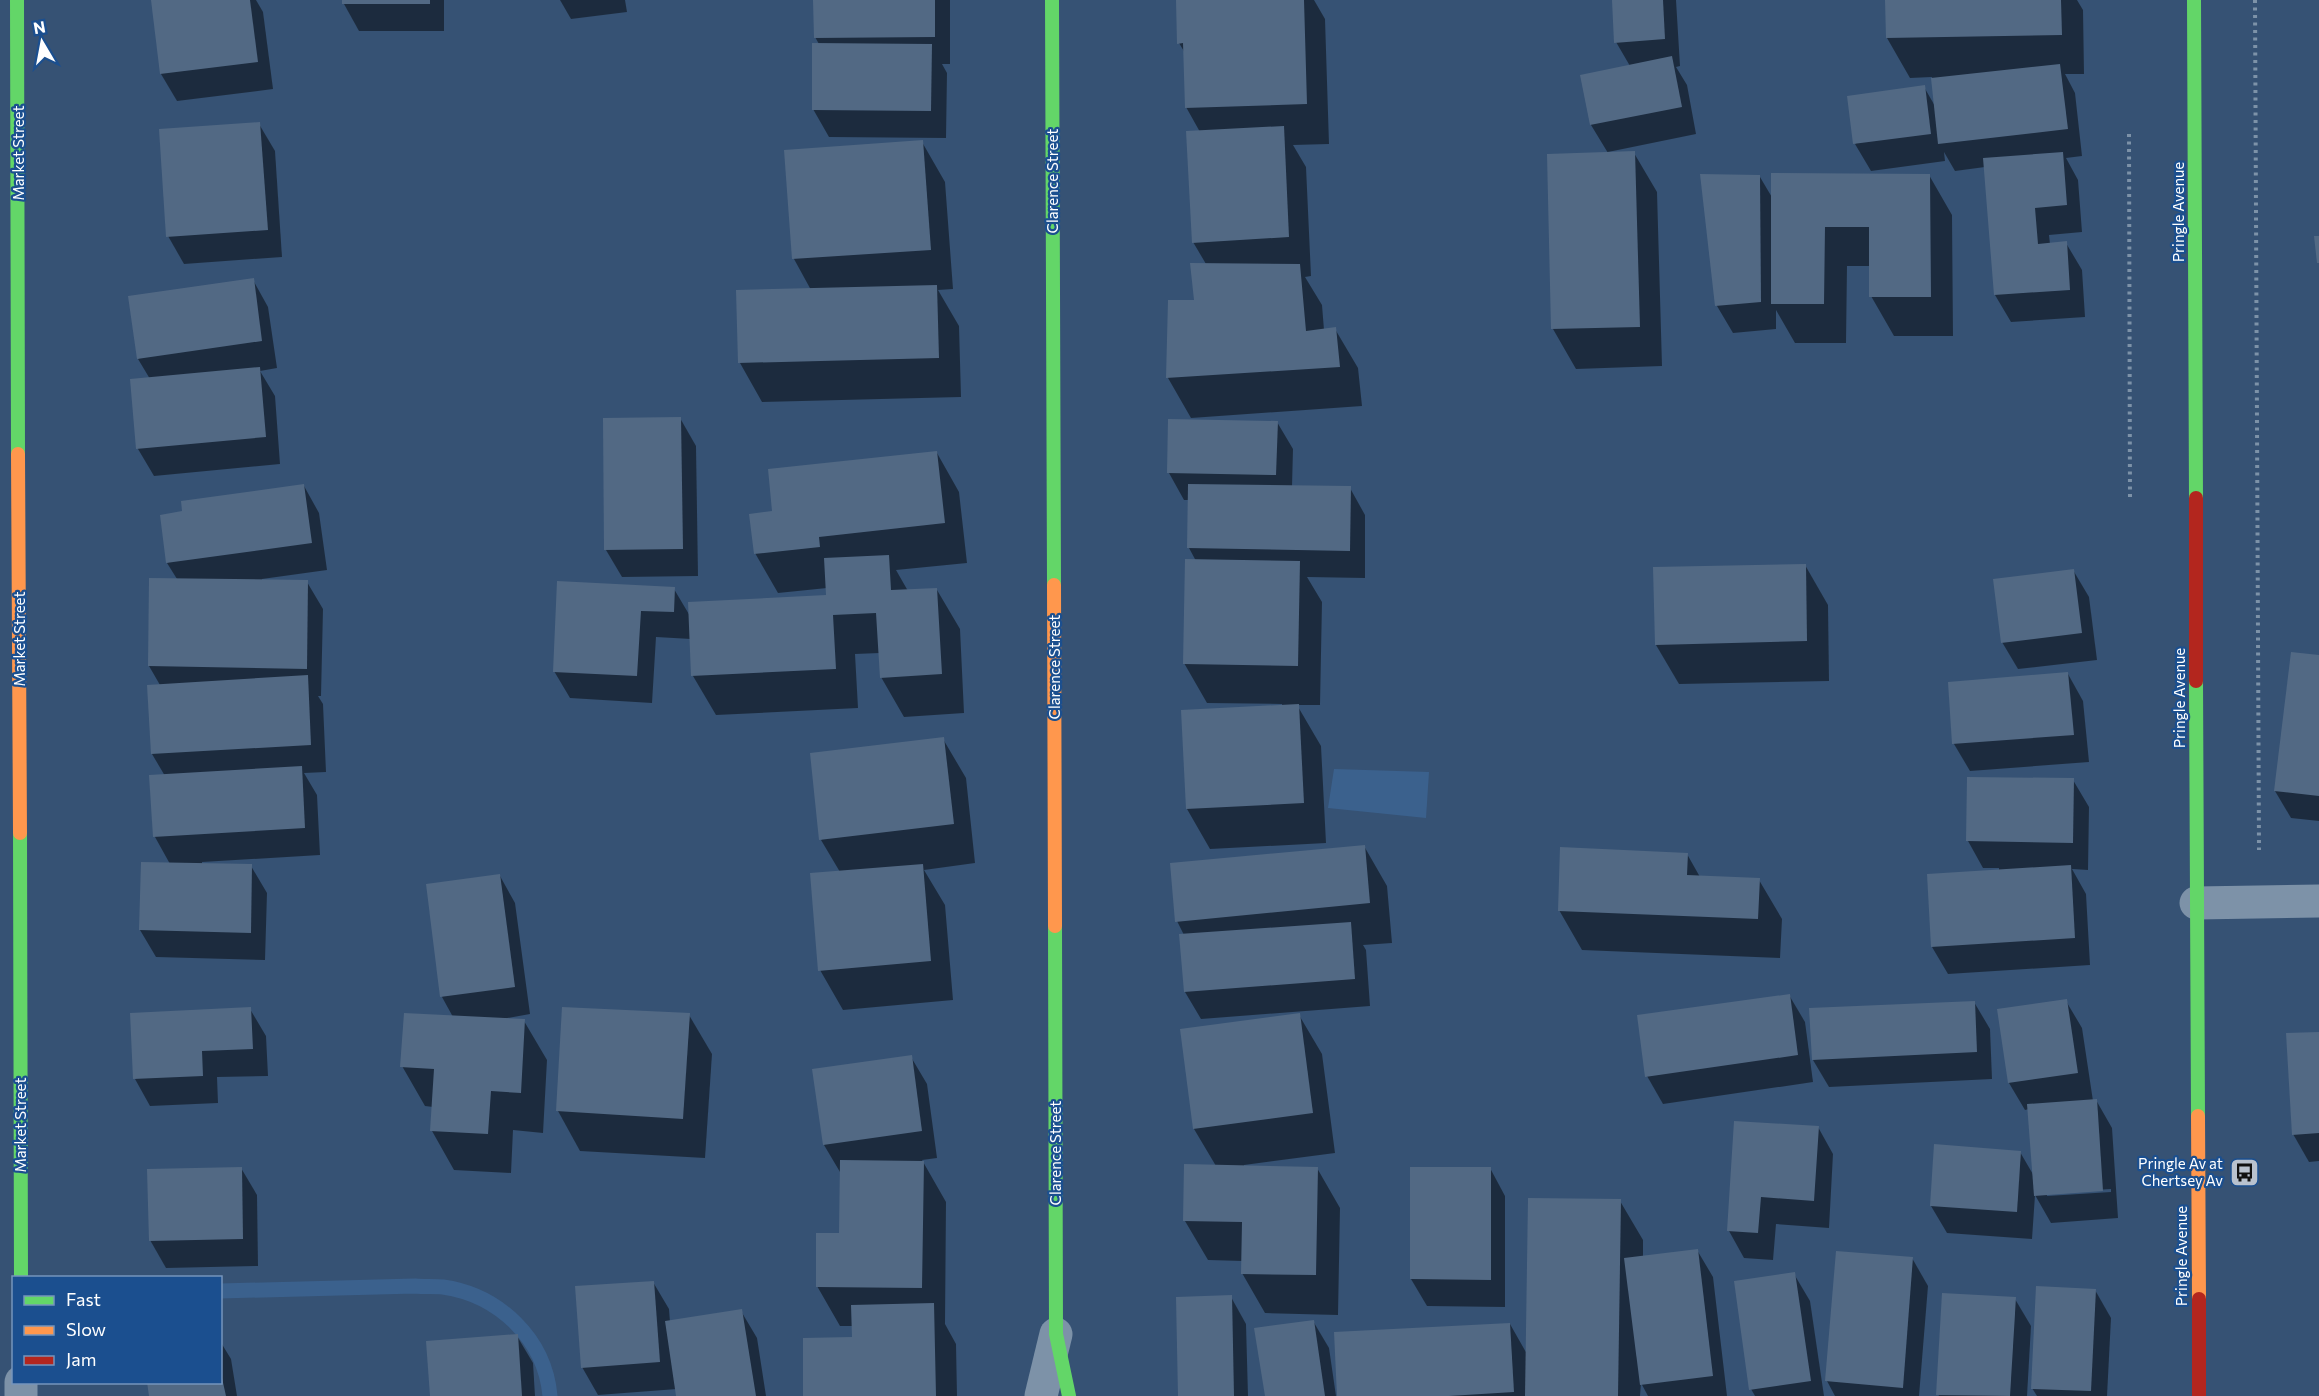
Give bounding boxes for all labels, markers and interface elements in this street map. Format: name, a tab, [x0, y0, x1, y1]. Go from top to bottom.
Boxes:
north arrow	[12, 12, 72, 72]
text: N	[32, 16, 47, 37]
street label: Market Street	[9, 105, 27, 201]
street label: Clarence Street	[1043, 129, 1061, 233]
street label: Pringle Avenue	[2169, 162, 2187, 262]
street label: Market Street	[10, 591, 28, 687]
street label: Clarence Street	[1045, 615, 1063, 719]
street label: Pringle Avenue	[2170, 648, 2188, 748]
street label: Market Street	[11, 1077, 29, 1173]
street label: Clarence Street	[1046, 1101, 1064, 1205]
place label: Pringle Av at Chertsey Av	[2138, 1154, 2223, 1189]
bus stop icon: Pringle Av at Chertsey Av	[2228, 1156, 2260, 1188]
street label: Pringle Avenue	[2172, 1206, 2190, 1306]
legend	[12, 1276, 222, 1384]
text: Fast	[66, 1288, 101, 1310]
text: Slow	[66, 1318, 106, 1340]
text: Jam	[66, 1348, 96, 1370]

